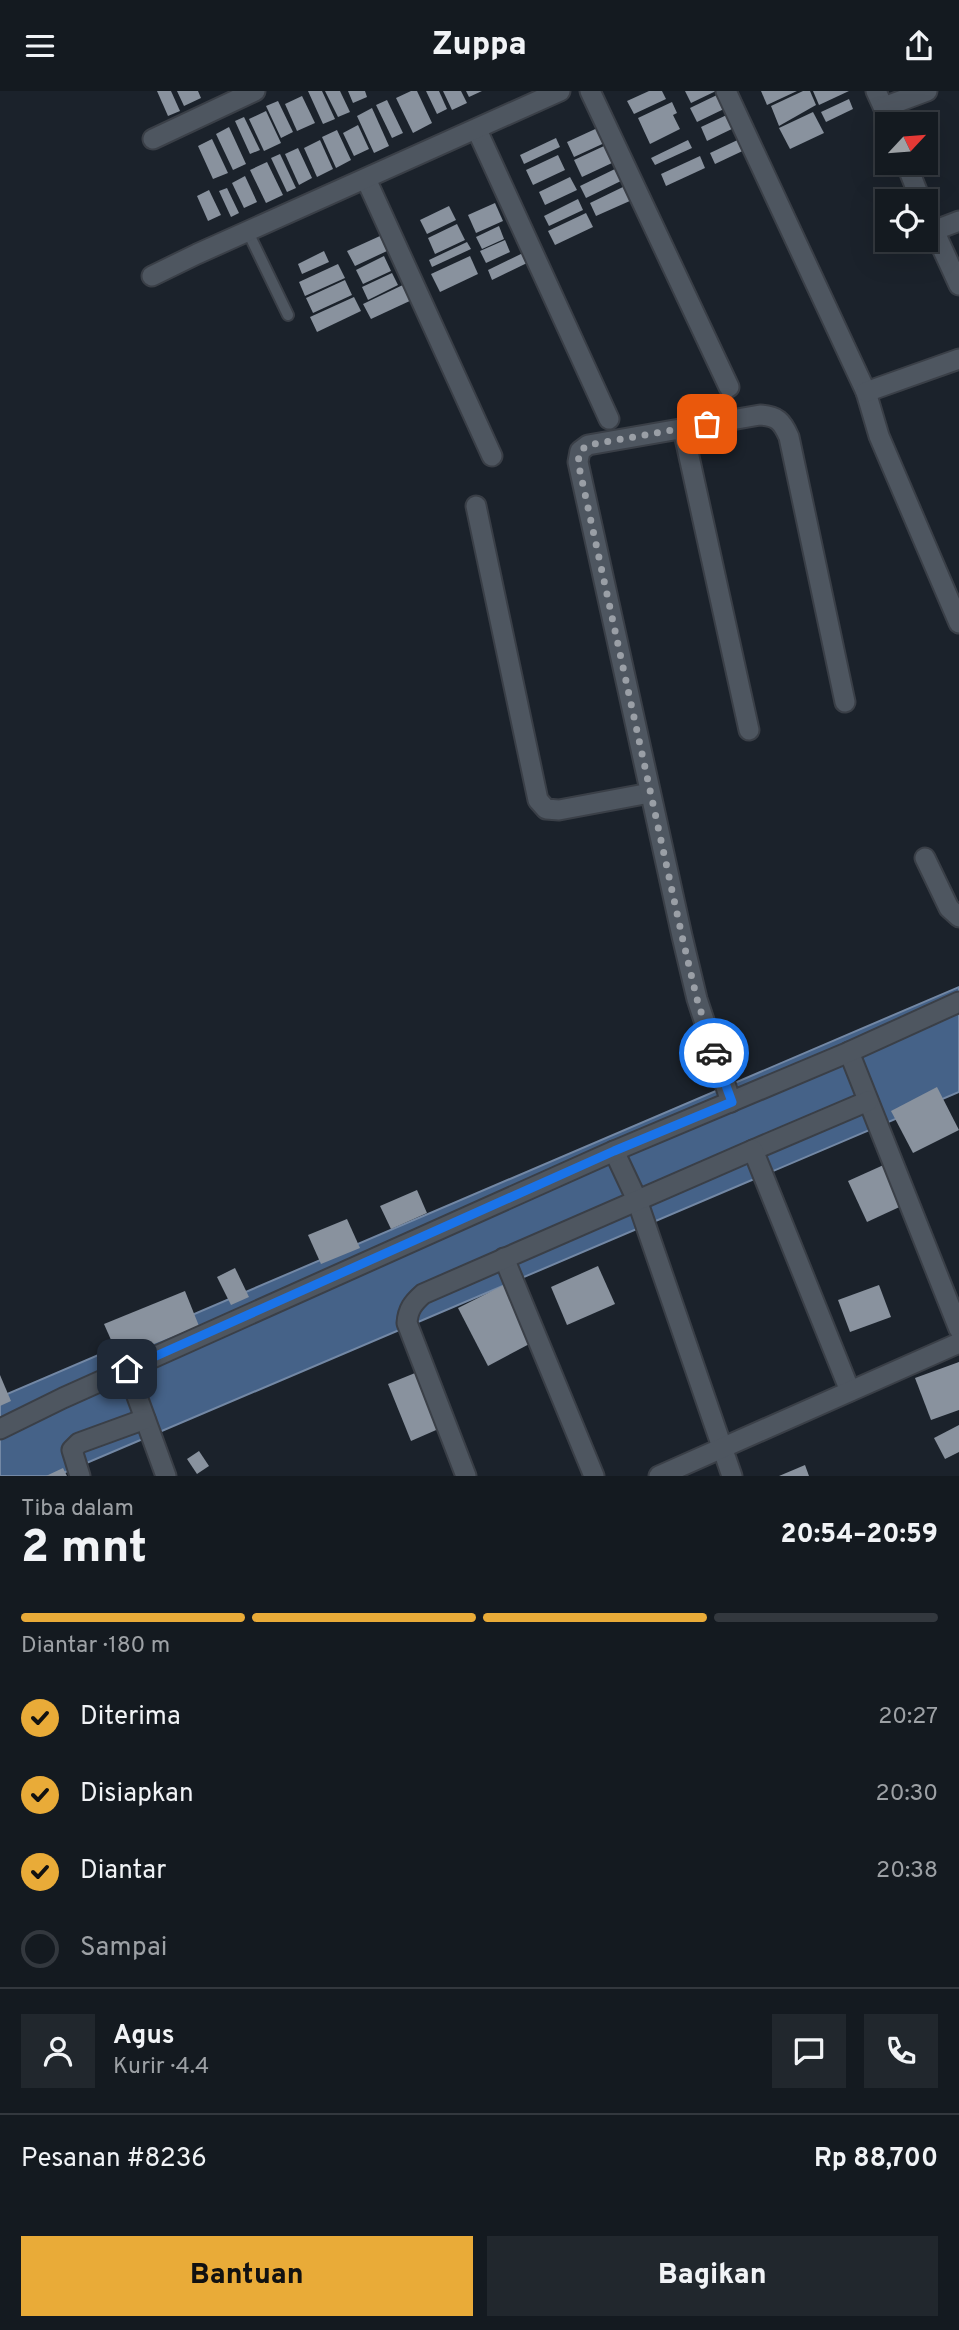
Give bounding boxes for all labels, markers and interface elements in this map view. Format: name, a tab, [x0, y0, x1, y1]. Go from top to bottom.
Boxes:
text: Zuppa	[432, 26, 527, 66]
icon: menu	[21, 27, 59, 65]
icon: share	[900, 27, 938, 65]
north arrow	[875, 112, 938, 175]
map controls	[875, 112, 938, 252]
button: locate	[875, 189, 938, 252]
pin	[677, 394, 737, 454]
icon: bag	[688, 405, 726, 443]
courier	[679, 1018, 749, 1088]
icon: car	[695, 1034, 733, 1072]
pin	[97, 1339, 157, 1399]
icon: home	[108, 1350, 146, 1388]
text: Tiba dalam	[21, 1495, 134, 1524]
text: 20:54–20:59	[781, 1519, 938, 1552]
text: 2 mnt	[21, 1520, 147, 1579]
text: Diantar · 180 m	[21, 1632, 170, 1661]
icon: check	[21, 1699, 59, 1737]
text: Diterima	[80, 1701, 181, 1734]
text: 20:27	[878, 1703, 938, 1732]
icon: check	[21, 1776, 59, 1814]
text: Disiapkan	[80, 1778, 194, 1811]
text: 20:30	[876, 1780, 938, 1809]
icon: check	[21, 1853, 59, 1891]
text: Diantar	[80, 1855, 166, 1888]
text: 20:38	[876, 1857, 938, 1886]
text: Sampai	[80, 1932, 167, 1965]
button: person	[21, 2014, 95, 2088]
button: chat	[772, 2014, 846, 2088]
button: phone	[864, 2014, 938, 2088]
text: Agus	[113, 2020, 175, 2053]
text: Kurir · 4.4	[113, 2053, 209, 2082]
text: Pesanan #8236	[21, 2143, 207, 2176]
text: Rp 88,700	[814, 2143, 938, 2176]
button: Bantuan	[21, 2236, 473, 2316]
button: Bagikan	[487, 2236, 938, 2316]

